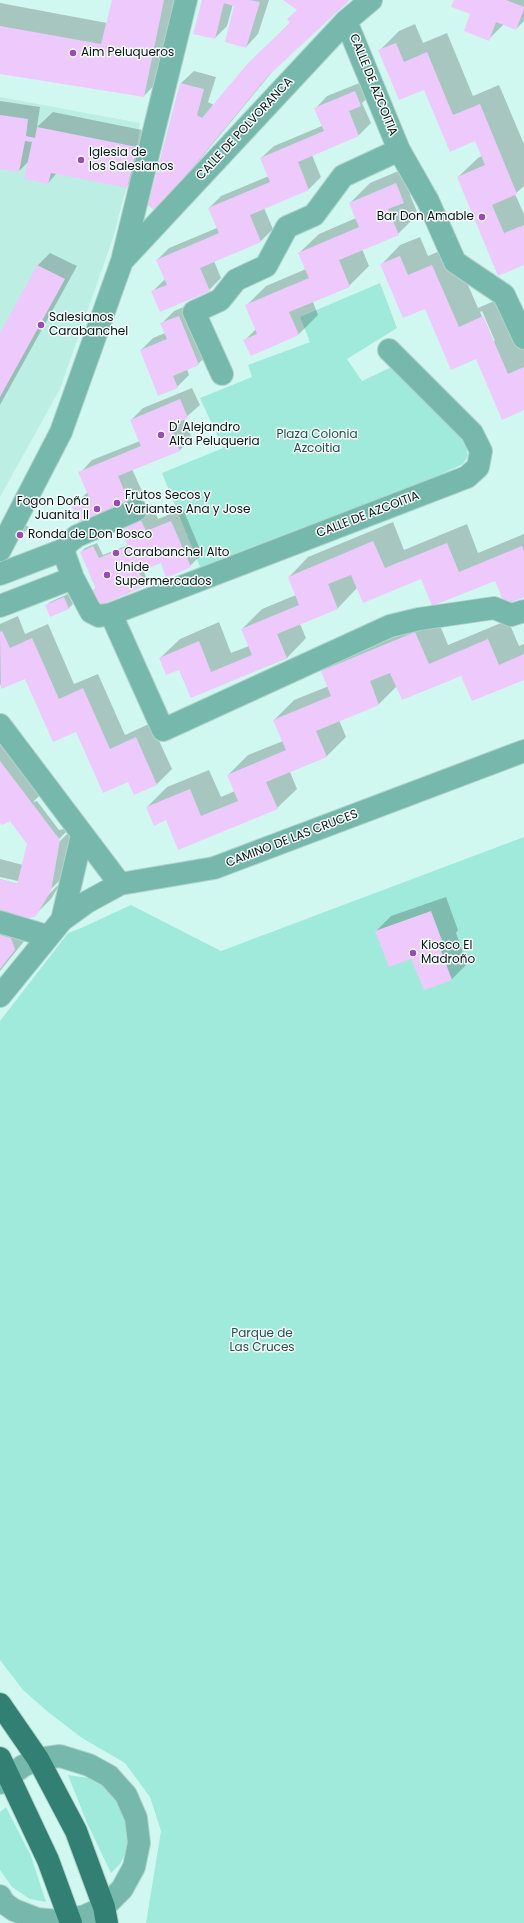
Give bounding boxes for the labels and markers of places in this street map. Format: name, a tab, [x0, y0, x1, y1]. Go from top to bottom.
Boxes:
place label: Aim Peluqueros	[81, 46, 174, 60]
marker: Aim Peluqueros	[68, 48, 78, 58]
place label: Iglesia de los Salesianos	[89, 146, 174, 174]
marker: Iglesia de los Salesianos	[76, 155, 86, 165]
place label: Bar Don Amable	[377, 210, 474, 224]
marker: Bar Don Amable	[477, 212, 487, 222]
place label: Salesianos Carabanchel	[49, 311, 128, 339]
marker: Salesianos Carabanchel	[36, 320, 46, 330]
place label: D' Alejandro Alta Peluqueria	[169, 421, 260, 449]
marker: D' Alejandro Alta Peluqueria	[156, 430, 166, 440]
place label: Frutos Secos y Variantes Ana y Jose	[125, 489, 251, 517]
place label: Fogon Doña Juanita II	[17, 495, 89, 523]
marker: Frutos Secos y Variantes Ana y Jose	[112, 498, 122, 508]
marker: Fogon Doña Juanita II	[92, 504, 102, 514]
place label: Ronda de Don Bosco	[28, 528, 152, 542]
marker: Ronda de Don Bosco	[15, 530, 25, 540]
place label: Carabanchel Alto	[124, 546, 230, 560]
marker: Carabanchel Alto	[111, 548, 121, 558]
place label: Unide Supermercados	[115, 561, 211, 589]
marker: Unide Supermercados	[102, 570, 112, 580]
place label: Kiosco El Madroño	[421, 939, 475, 967]
marker: Kiosco El Madroño	[408, 948, 418, 958]

